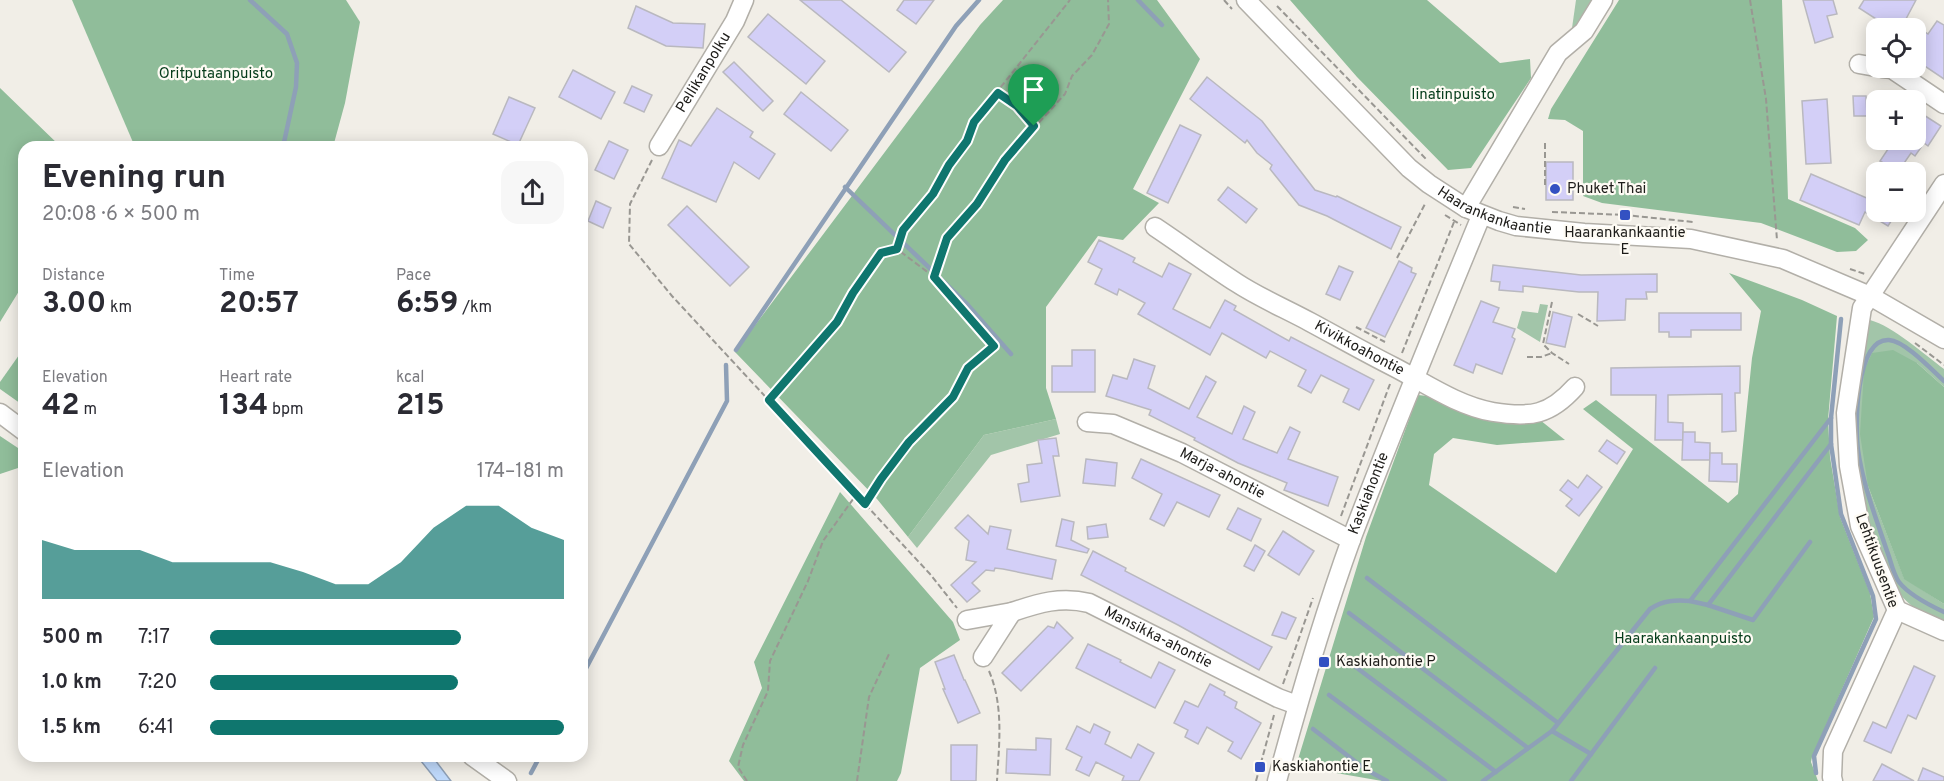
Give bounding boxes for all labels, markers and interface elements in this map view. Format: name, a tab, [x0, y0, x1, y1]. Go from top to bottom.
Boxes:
map controls	[1866, 18, 1926, 222]
button: locate	[1866, 18, 1926, 78]
street label: Pellikanpolku	[672, 29, 735, 116]
pin	[1008, 64, 1059, 126]
park label: Oritputaanpuisto	[159, 65, 273, 84]
icon: arrive	[1017, 73, 1050, 106]
park label: Iinatinpuisto	[1411, 86, 1495, 105]
button: +	[1866, 90, 1926, 150]
text: Evening run	[42, 158, 226, 200]
button: share	[501, 161, 564, 224]
button: −	[1866, 162, 1926, 222]
place label: Phuket Thai	[1567, 180, 1646, 199]
street label: Haarankankaantie	[1434, 182, 1553, 239]
marker: Phuket Thai	[1548, 182, 1562, 196]
text: 20:08 · 6 × 500 m	[42, 202, 200, 228]
marker: Haarankankaantie E	[1618, 208, 1632, 222]
place label: Haarankankaantie E	[1564, 224, 1686, 260]
text: Distance	[42, 266, 105, 286]
text: Time	[219, 266, 255, 286]
text: Pace	[396, 266, 431, 286]
text: 3.00	[42, 286, 106, 323]
text: 20:57	[219, 286, 299, 323]
text: 6:59	[396, 286, 459, 323]
text: km	[106, 298, 132, 318]
text: /km	[459, 298, 492, 318]
street label: Kivikkoahontie	[1311, 317, 1408, 380]
text: Elevation	[42, 368, 108, 388]
text: Heart rate	[219, 368, 292, 388]
text: kcal	[396, 368, 424, 388]
text: 42	[42, 388, 80, 425]
text: 134	[219, 388, 268, 425]
text: 215	[396, 388, 445, 425]
text: m	[80, 400, 97, 420]
text: bpm	[268, 400, 303, 420]
street label: Marja-ahontie	[1176, 444, 1268, 503]
street label: Kaskiahontie	[1344, 450, 1393, 537]
text: Elevation	[42, 459, 124, 485]
text: 174–181 m	[477, 459, 564, 485]
street label: Lehtikuusentie	[1850, 511, 1902, 611]
street label: Mansikka-ahontie	[1101, 603, 1215, 673]
text: 500 m	[42, 625, 103, 651]
text: 7:17	[138, 625, 170, 651]
park label: Haarakankaanpuisto	[1614, 630, 1752, 649]
place label: Kaskiahontie P	[1336, 653, 1436, 672]
marker: Kaskiahontie P	[1317, 655, 1331, 669]
text: 1.0 km	[42, 670, 102, 696]
text: 7:20	[138, 670, 177, 696]
text: 1.5 km	[42, 715, 101, 741]
text: 6:41	[138, 715, 174, 741]
place label: Kaskiahontie E	[1272, 758, 1371, 777]
marker: Kaskiahontie E	[1253, 760, 1267, 774]

